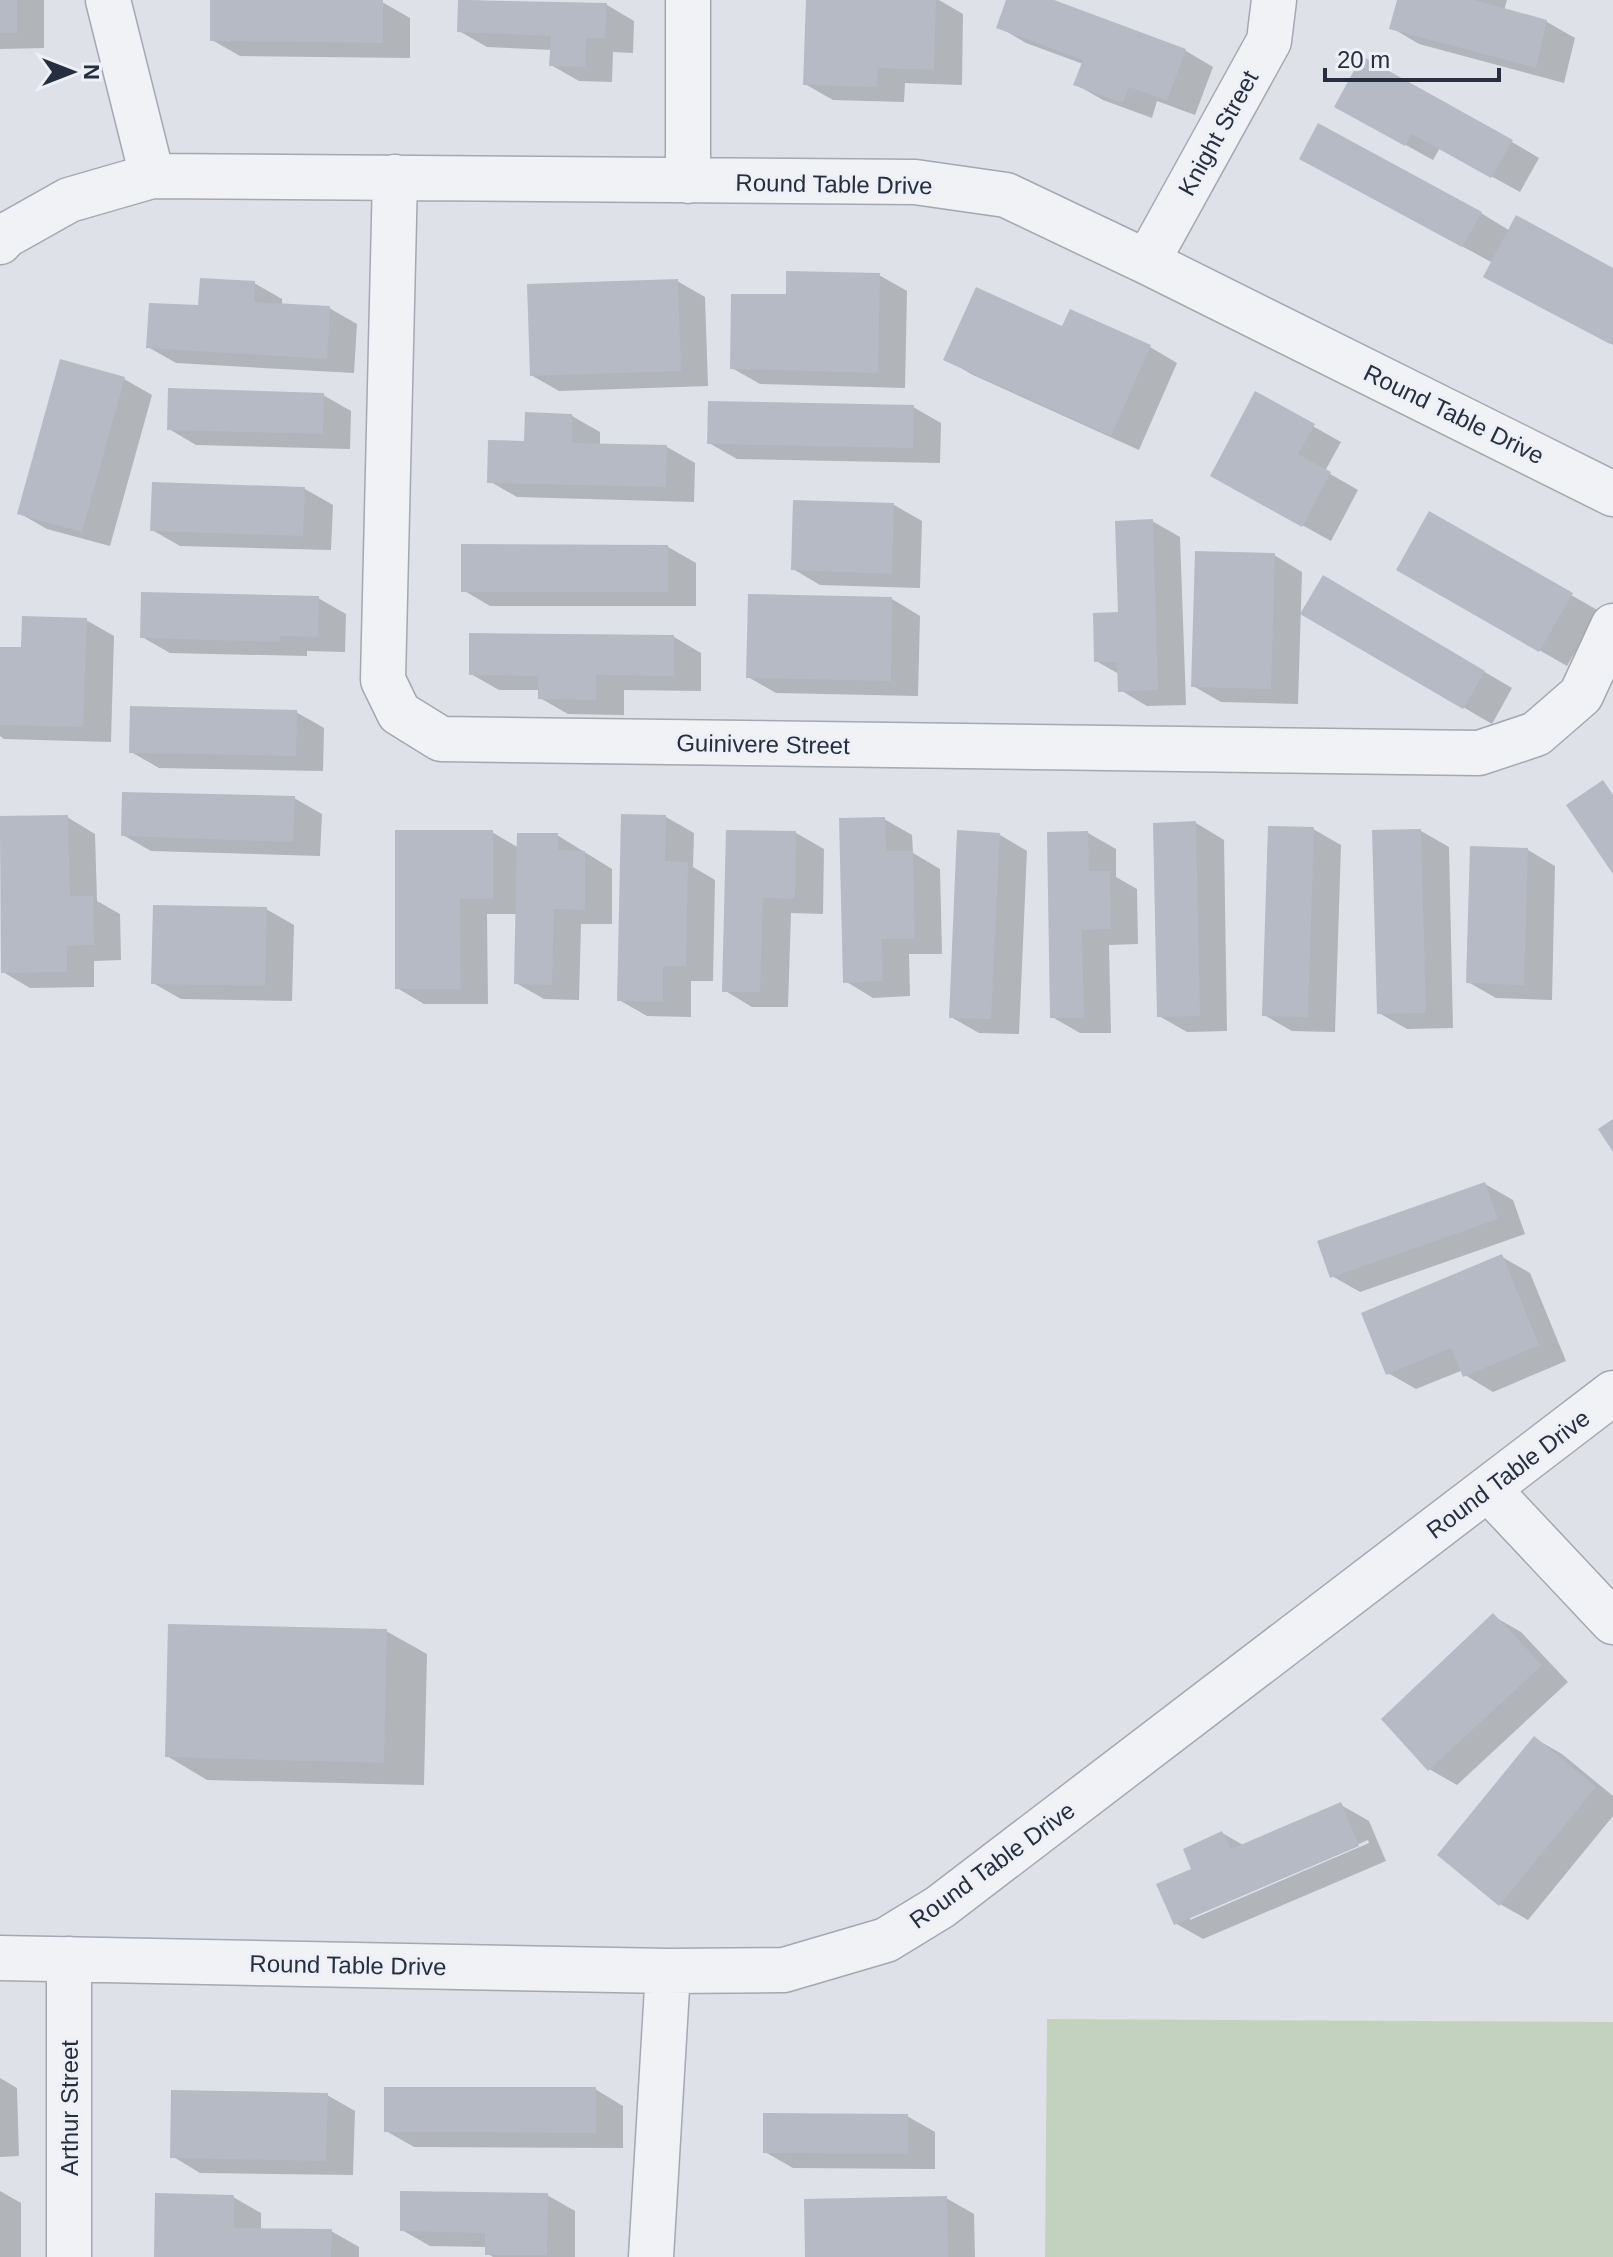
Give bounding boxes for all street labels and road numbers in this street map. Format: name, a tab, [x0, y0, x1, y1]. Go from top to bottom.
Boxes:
street label: Knight Street	[1173, 65, 1264, 200]
street label: Round Table Drive	[735, 169, 933, 199]
street label: Round Table Drive	[1360, 359, 1548, 469]
street label: Guinivere Street	[676, 729, 850, 759]
street label: Round Table Drive	[1421, 1404, 1595, 1544]
street label: Round Table Drive	[904, 1796, 1080, 1934]
street label: Round Table Drive	[249, 1950, 447, 1980]
street label: Arthur Street	[56, 2040, 83, 2176]

